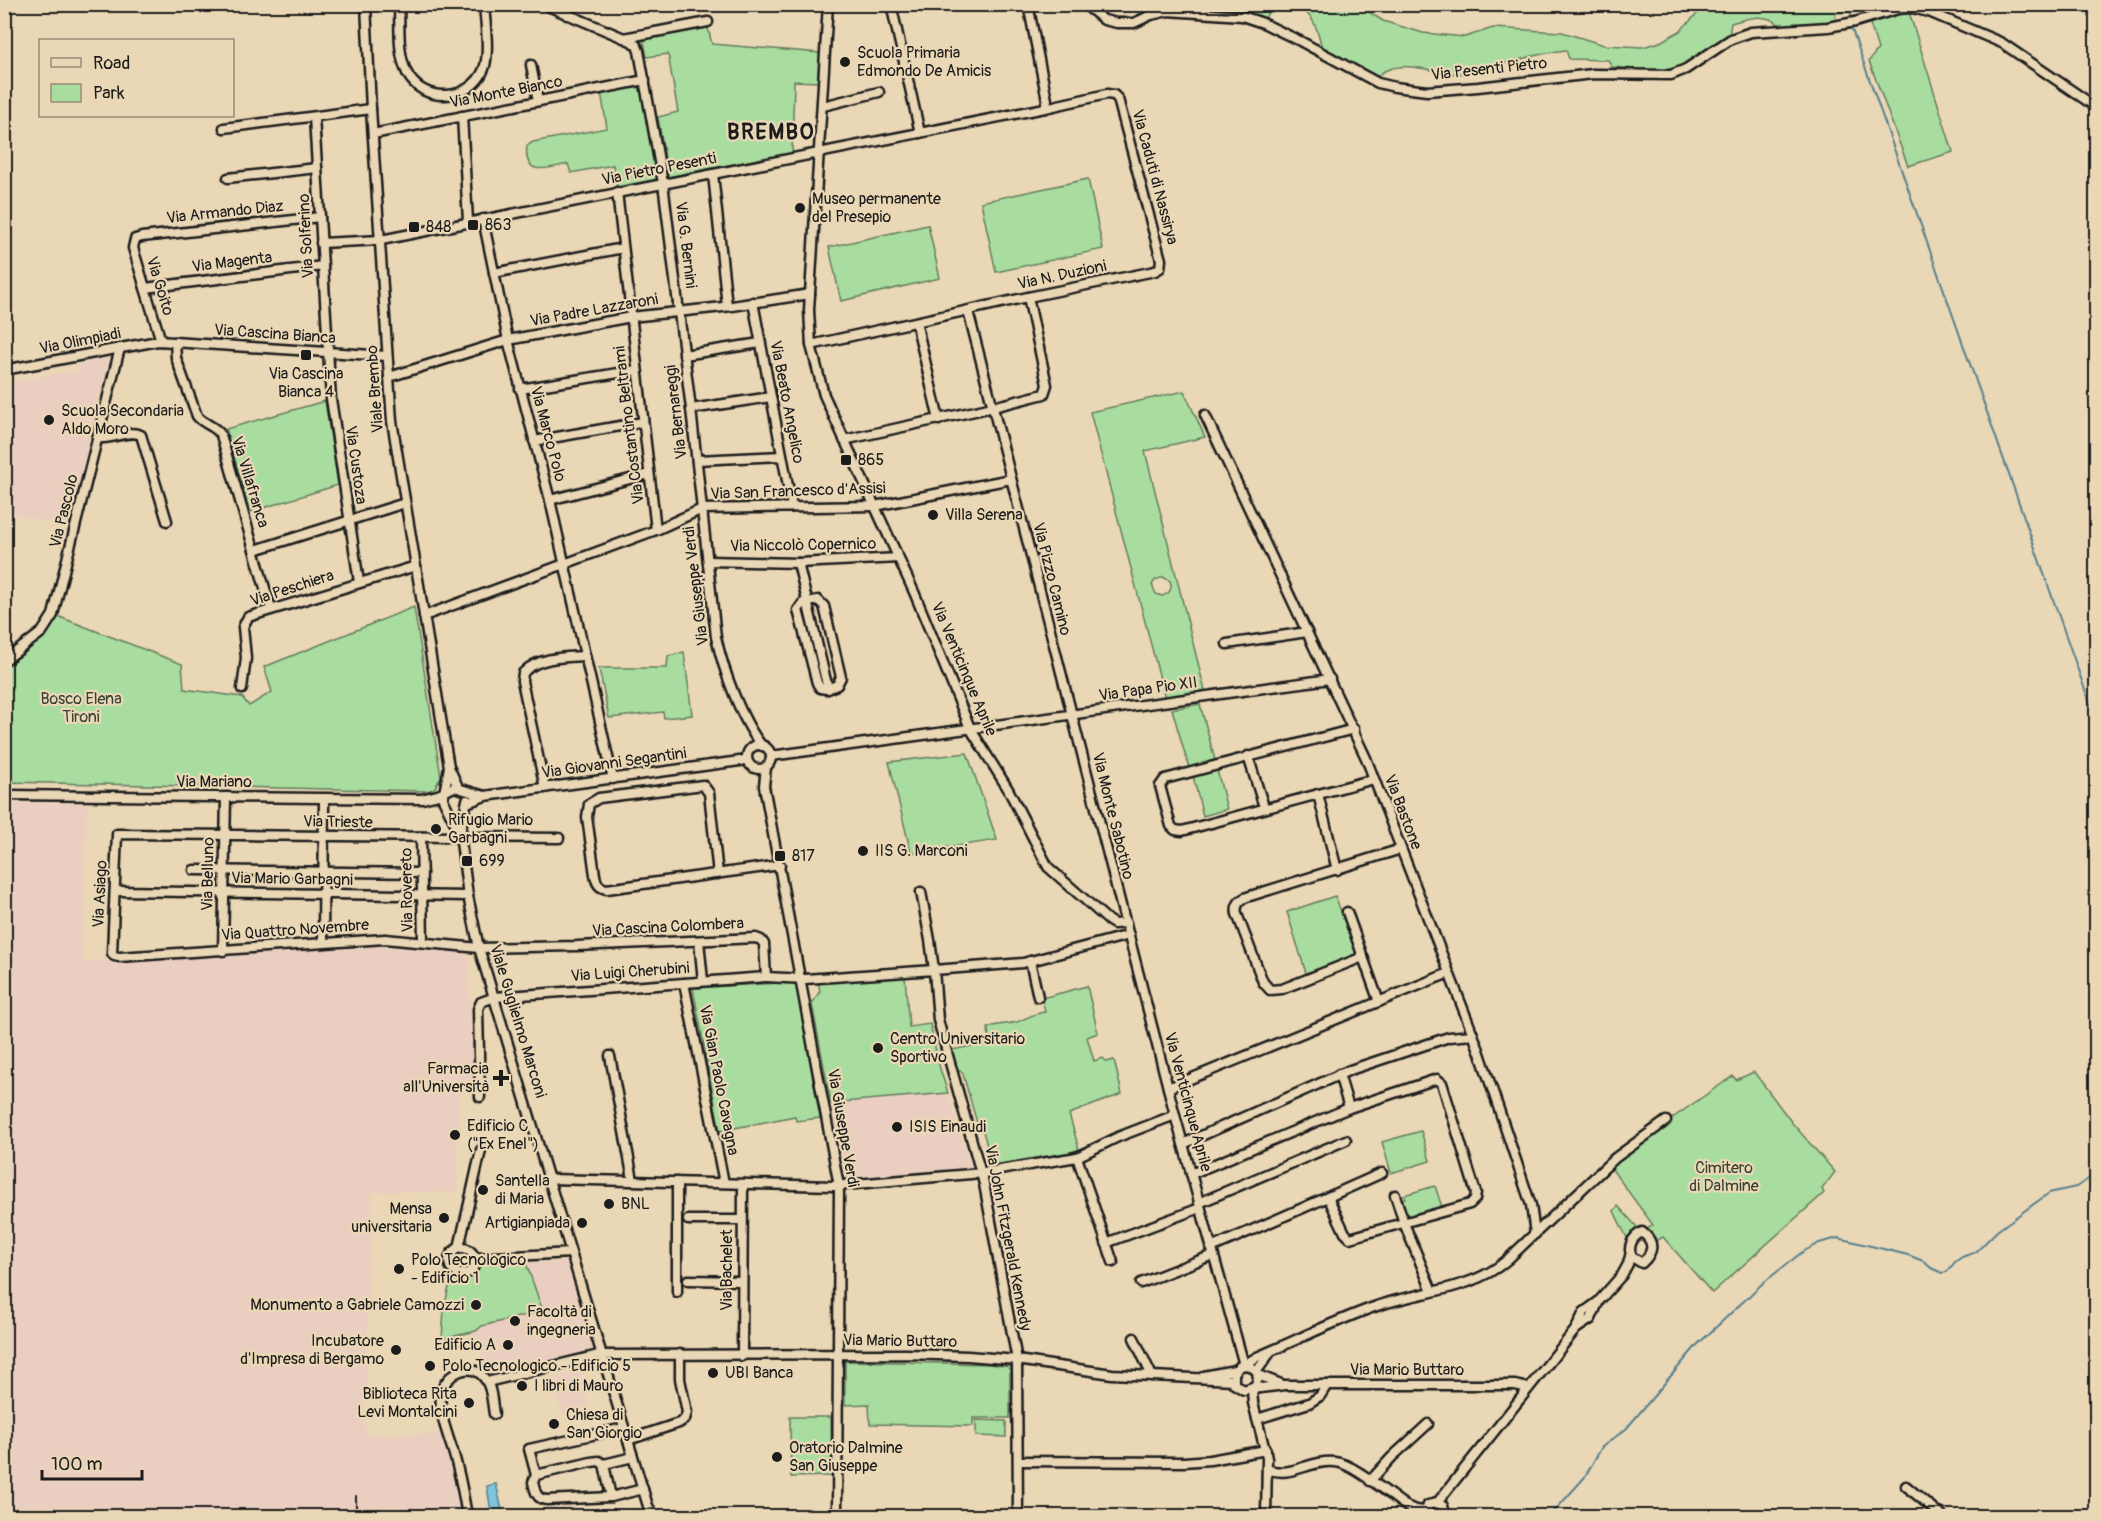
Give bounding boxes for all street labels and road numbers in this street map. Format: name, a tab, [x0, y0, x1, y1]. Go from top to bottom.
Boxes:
street label: Via Pesenti Pietro	[1430, 53, 1548, 85]
street label: Via Monte Bianco	[448, 71, 565, 113]
street label: Via Caduti di Nassirya	[1127, 107, 1183, 247]
street label: Via Pietro Pesenti	[600, 148, 718, 190]
street label: Via Solferino	[294, 193, 318, 279]
street label: Via Armando Diaz	[165, 196, 285, 228]
street label: Via G. Bernini	[671, 200, 701, 290]
street label: Via Magenta	[191, 247, 273, 277]
street label: Via Goito	[142, 254, 179, 318]
street label: Via N. Duzioni	[1016, 256, 1108, 294]
street label: Via Padre Lazzaroni	[528, 289, 660, 331]
street label: Via Cascina Bianca	[213, 320, 337, 348]
street label: Via Olimpiadi	[38, 323, 123, 359]
street label: Via Beato Angelico	[765, 339, 809, 465]
street label: Viale Brembo	[362, 344, 388, 434]
street label: Via Costantino Beltrami	[609, 345, 649, 505]
street label: Via Bernareggi	[660, 364, 692, 460]
street label: Via Marco Polo	[526, 384, 570, 484]
street label: Via Custoza	[341, 424, 371, 506]
street label: Via Villafranca	[227, 434, 273, 530]
street label: Via Pascolo	[45, 472, 83, 550]
street label: Via San Francesco d'Assisi	[710, 478, 886, 504]
street label: Via Pizzo Camino	[1028, 520, 1076, 638]
street label: Via Giuseppe Verdi	[679, 525, 713, 647]
street label: Via Niccolò Copernico	[730, 534, 877, 556]
street label: Via Peschiera	[248, 565, 336, 611]
street label: Via Venticinque Aprile	[927, 599, 1001, 739]
street label: Via Papa Pio XII	[1097, 672, 1199, 706]
street label: Via Giovanni Segantini	[540, 743, 688, 783]
street label: Via Monte Sabotino	[1088, 750, 1139, 882]
street label: Via Mariano	[176, 772, 252, 792]
street label: Via Bastone	[1380, 772, 1426, 852]
street label: Via Trieste	[303, 811, 373, 833]
street label: Via Belluno	[197, 836, 219, 911]
street label: Via Rovereto	[396, 847, 418, 932]
street label: Via Asiago	[88, 859, 112, 928]
street label: Via Mario Garbagni	[231, 868, 353, 890]
street label: Via Cascina Colombera	[592, 913, 744, 941]
street label: Via Quattro Novembre	[220, 915, 370, 945]
street label: Viale Guglielmo Marconi	[485, 942, 551, 1100]
street label: Via Luigi Cherubini	[570, 958, 690, 986]
street label: Via Gian Paolo Cavagna	[695, 1003, 743, 1157]
street label: Via Venticinque Aprile	[1160, 1030, 1216, 1174]
street label: Via Giuseppe Verdi	[823, 1067, 863, 1189]
street label: Via John Fitzgerald Kennedy	[980, 1143, 1036, 1333]
street label: Via Bachelet	[717, 1229, 737, 1311]
street label: Via Mario Buttaro	[843, 1330, 958, 1352]
street label: Via Mario Buttaro	[1350, 1360, 1465, 1380]

